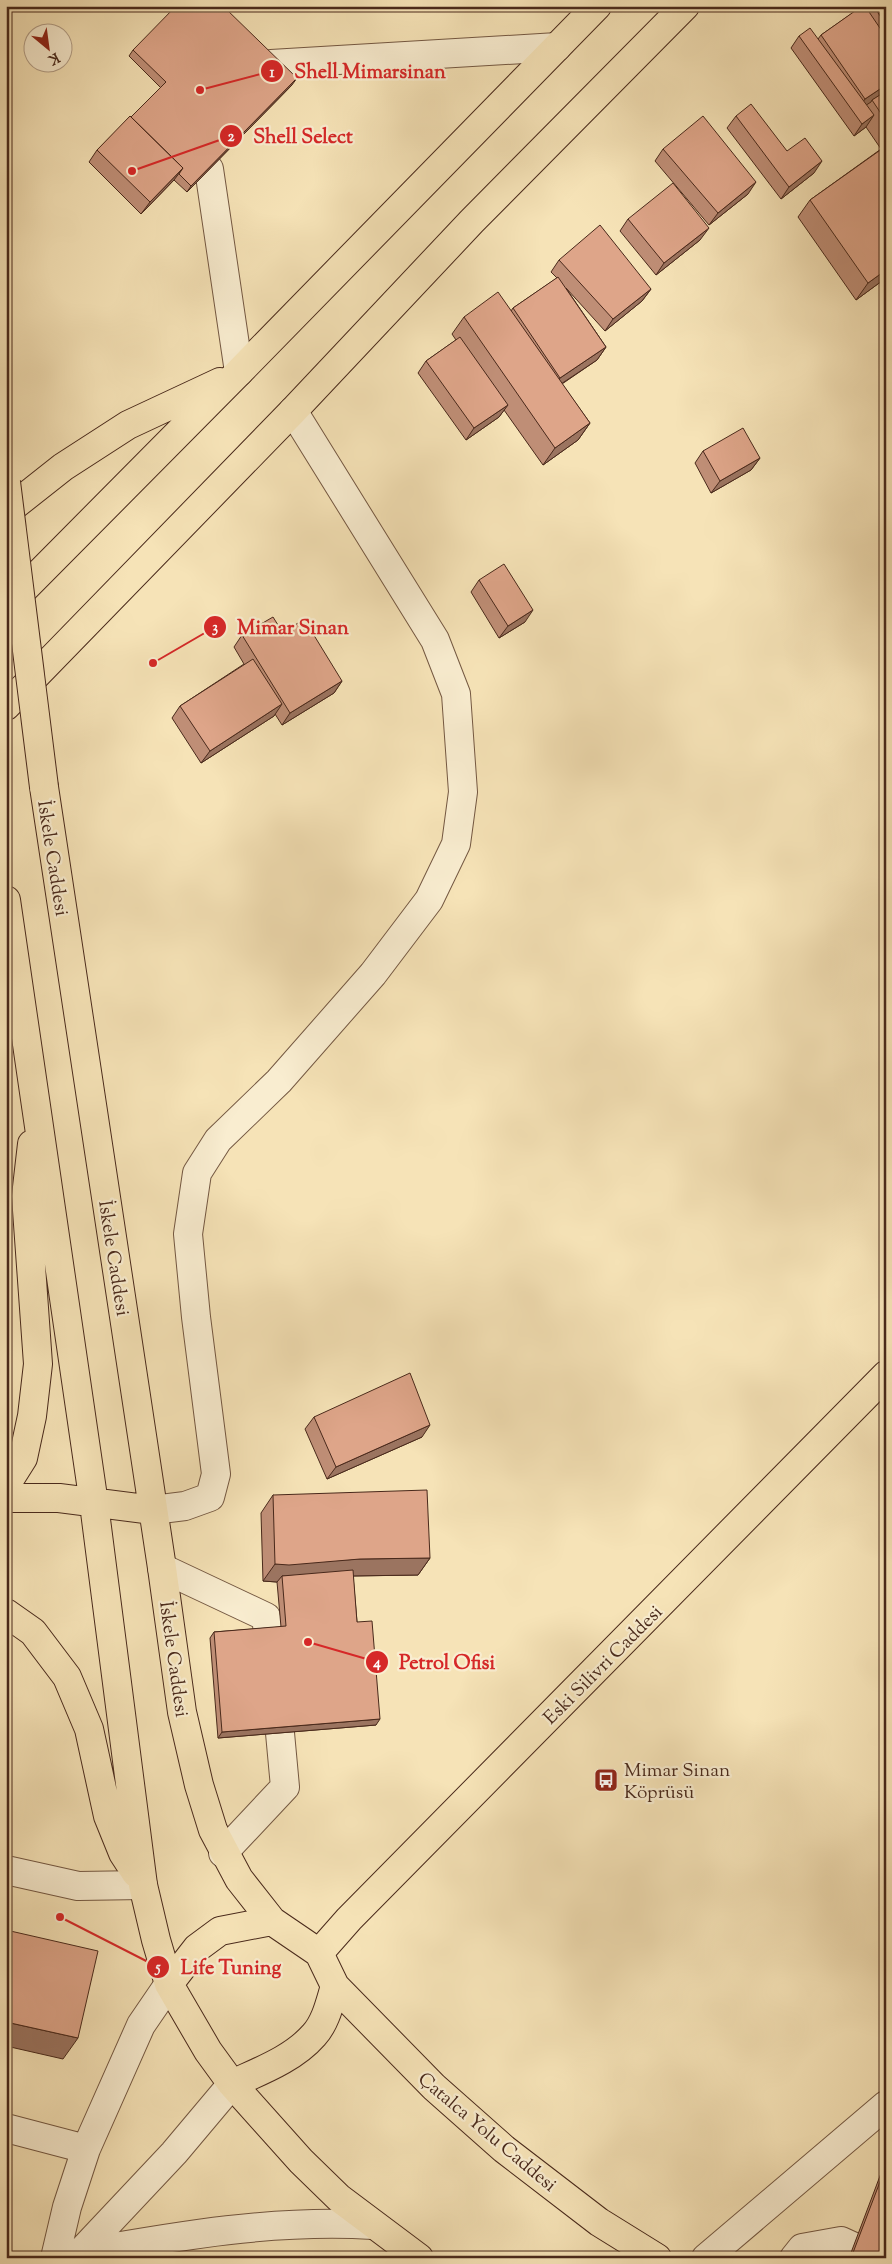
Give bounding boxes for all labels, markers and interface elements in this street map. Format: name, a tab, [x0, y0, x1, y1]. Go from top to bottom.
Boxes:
north arrow	[22, 22, 72, 72]
text: K	[43, 46, 63, 69]
callout: Shell Mimarsinan	[259, 54, 456, 89]
text: Shell Mimarsinan	[294, 59, 446, 88]
text: 1	[269, 63, 275, 84]
callout: Shell Select	[218, 118, 363, 153]
text: Shell Select	[253, 124, 353, 153]
text: 2	[227, 127, 235, 148]
callout: Mimar Sinan	[202, 610, 359, 645]
text: Mimar Sinan	[237, 615, 349, 644]
text: 3	[212, 618, 218, 639]
street label: İskele Caddesi	[29, 799, 74, 918]
street label: İskele Caddesi	[90, 1199, 135, 1318]
street label: İskele Caddesi	[151, 1600, 194, 1719]
street label: Eski Silivri Caddesi	[538, 1600, 670, 1732]
callout: Petrol Ofisi	[364, 1644, 505, 1679]
text: Petrol Ofisi	[399, 1650, 495, 1679]
text: 4	[372, 1653, 381, 1674]
place label: Mimar Sinan Köprüsü	[624, 1758, 730, 1807]
bus stop icon: Mimar Sinan Köprüsü	[593, 1767, 619, 1793]
callout: Life Tuning	[146, 1950, 291, 1985]
text: Life Tuning	[181, 1955, 281, 1984]
text: 5	[154, 1958, 161, 1979]
street label: Çatalca Yolu Caddesi	[411, 2067, 562, 2199]

